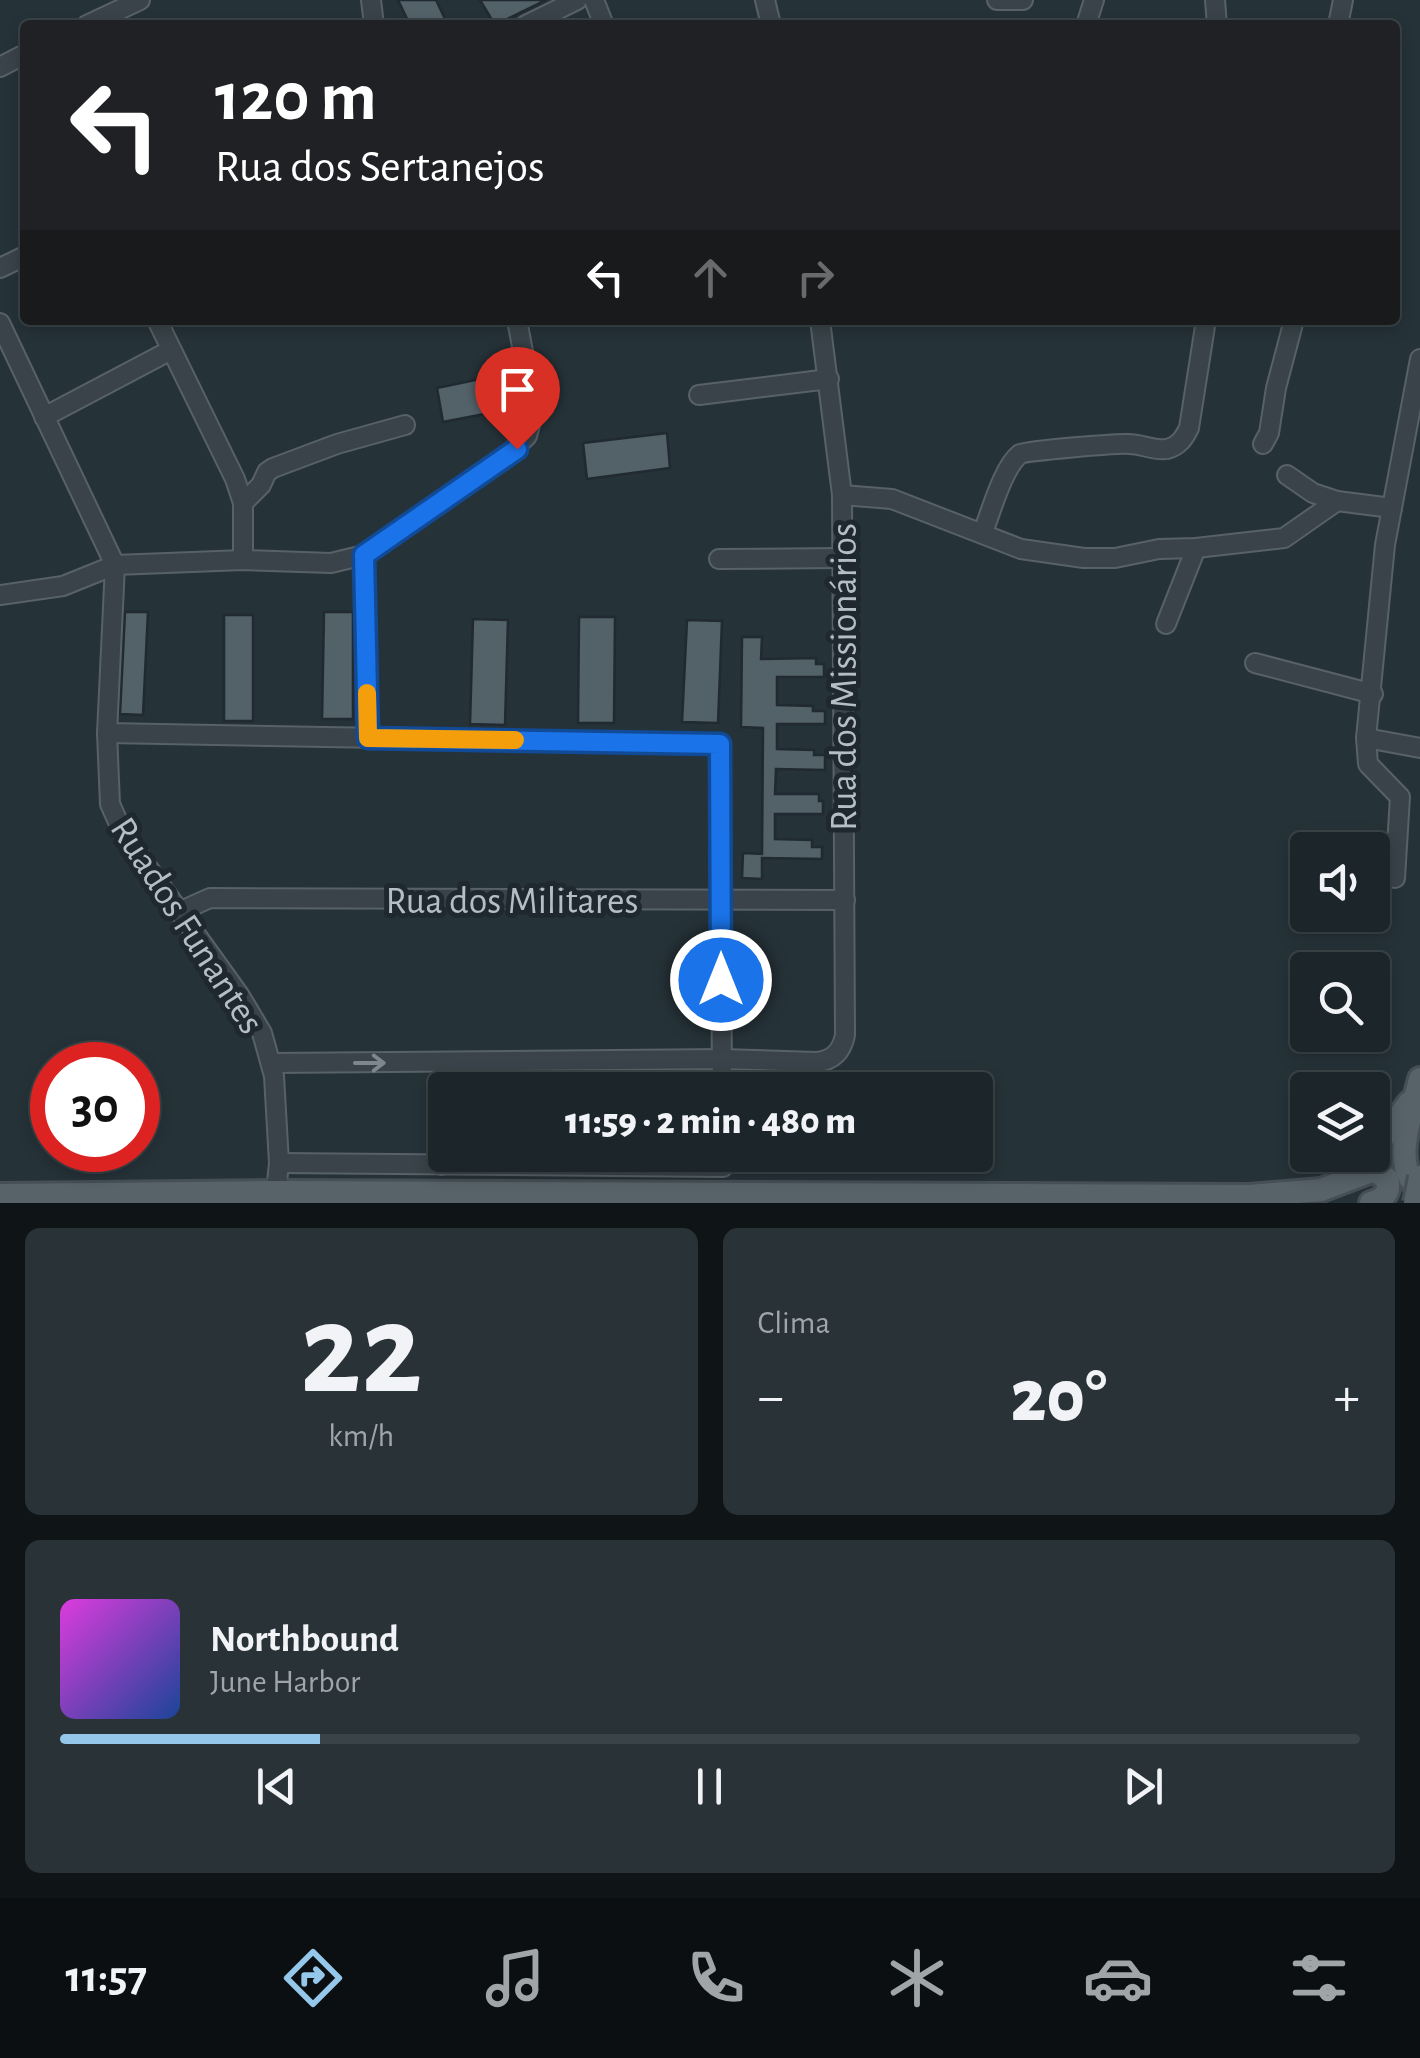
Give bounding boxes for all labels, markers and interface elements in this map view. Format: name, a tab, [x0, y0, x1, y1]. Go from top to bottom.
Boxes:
icon: left	[50, 60, 180, 190]
text: 120 m	[215, 63, 377, 133]
text: Rua dos Sertanejos	[215, 145, 545, 190]
icon: left	[578, 250, 633, 305]
icon: ahead	[683, 250, 738, 305]
icon: right	[788, 250, 843, 305]
pin	[475, 347, 560, 450]
icon: arrive	[490, 362, 545, 417]
street label: Rua dos Missionários	[826, 523, 864, 831]
street label: Ruados Funantes	[103, 811, 270, 1041]
map controls	[1290, 832, 1390, 1172]
button: sound	[1290, 832, 1390, 932]
street label: Rua dos Militares	[385, 883, 639, 921]
position arrow	[669, 928, 773, 1032]
button: search	[1290, 952, 1390, 1052]
speed limit sign: 30	[30, 1042, 160, 1172]
one-way arrow	[352, 1054, 385, 1072]
button: layers	[1290, 1072, 1390, 1172]
text: 11:59 · 2 min · 480 m	[565, 1103, 856, 1141]
text: 22	[300, 1287, 422, 1417]
text: Clima	[758, 1307, 830, 1339]
text: 20°	[1010, 1360, 1107, 1435]
text: −	[758, 1370, 784, 1425]
text: +	[1334, 1370, 1360, 1425]
text: km/h	[328, 1420, 394, 1452]
text: Northbound	[210, 1621, 399, 1659]
text: June Harbor	[210, 1666, 360, 1698]
icon: previous	[249, 1759, 304, 1814]
icon: pause	[682, 1759, 737, 1814]
icon: next	[1116, 1759, 1171, 1814]
icon: directions	[278, 1943, 348, 2013]
icon: music	[480, 1943, 550, 2013]
icon: phone	[681, 1943, 751, 2013]
icon: climate	[882, 1943, 952, 2013]
icon: car	[1083, 1943, 1153, 2013]
icon: filters	[1284, 1943, 1354, 2013]
text: 11:57	[66, 1955, 147, 2000]

